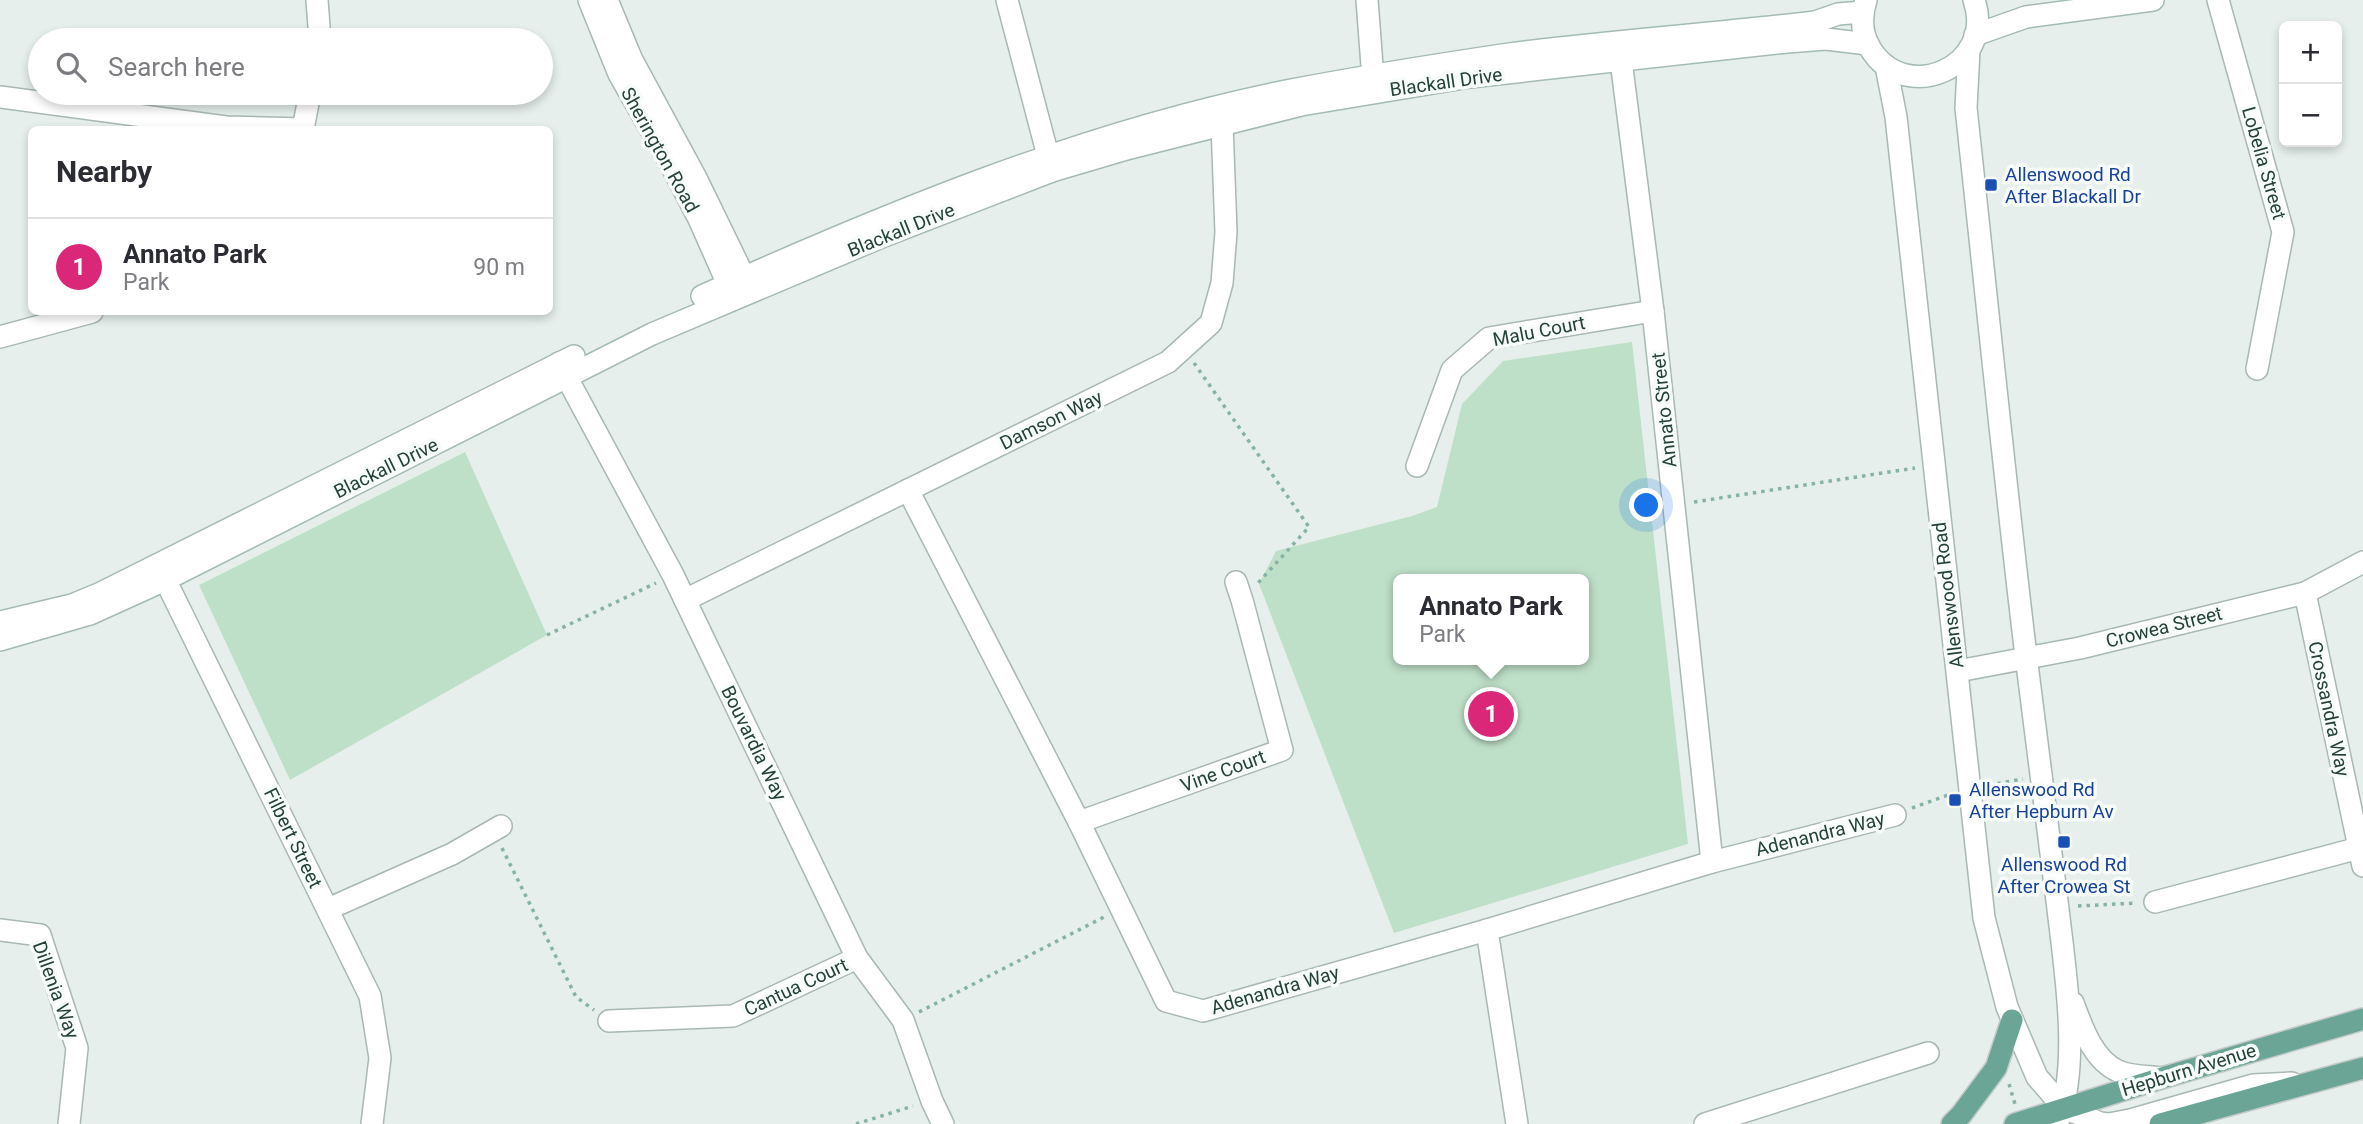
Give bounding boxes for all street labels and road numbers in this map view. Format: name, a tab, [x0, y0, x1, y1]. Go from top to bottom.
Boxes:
street label: Blackall Drive	[1388, 63, 1504, 101]
street label: Sherington Road	[616, 83, 704, 217]
street label: Lobelia Street	[2237, 104, 2291, 222]
street label: Blackall Drive	[844, 198, 958, 262]
street label: Malu Court	[1491, 311, 1587, 351]
street label: Annato Street	[1647, 351, 1681, 469]
street label: Damson Way	[996, 385, 1106, 455]
street label: Blackall Drive	[330, 433, 442, 503]
street label: Allenswood Road	[1928, 521, 1968, 669]
street label: Crowea Street	[2103, 601, 2225, 653]
street label: Crossandra Way	[2303, 639, 2355, 779]
street label: Bouvardia Way	[716, 682, 792, 804]
street label: Vine Court	[1177, 745, 1269, 797]
street label: Filbert Street	[259, 784, 327, 892]
street label: Adenandra Way	[1753, 807, 1887, 861]
street label: Dillenia Way	[28, 938, 84, 1042]
street label: Cantua Court	[741, 953, 851, 1021]
street label: Adenandra Way	[1208, 961, 1342, 1019]
street label: Hepburn Avenue	[2119, 1039, 2259, 1101]

